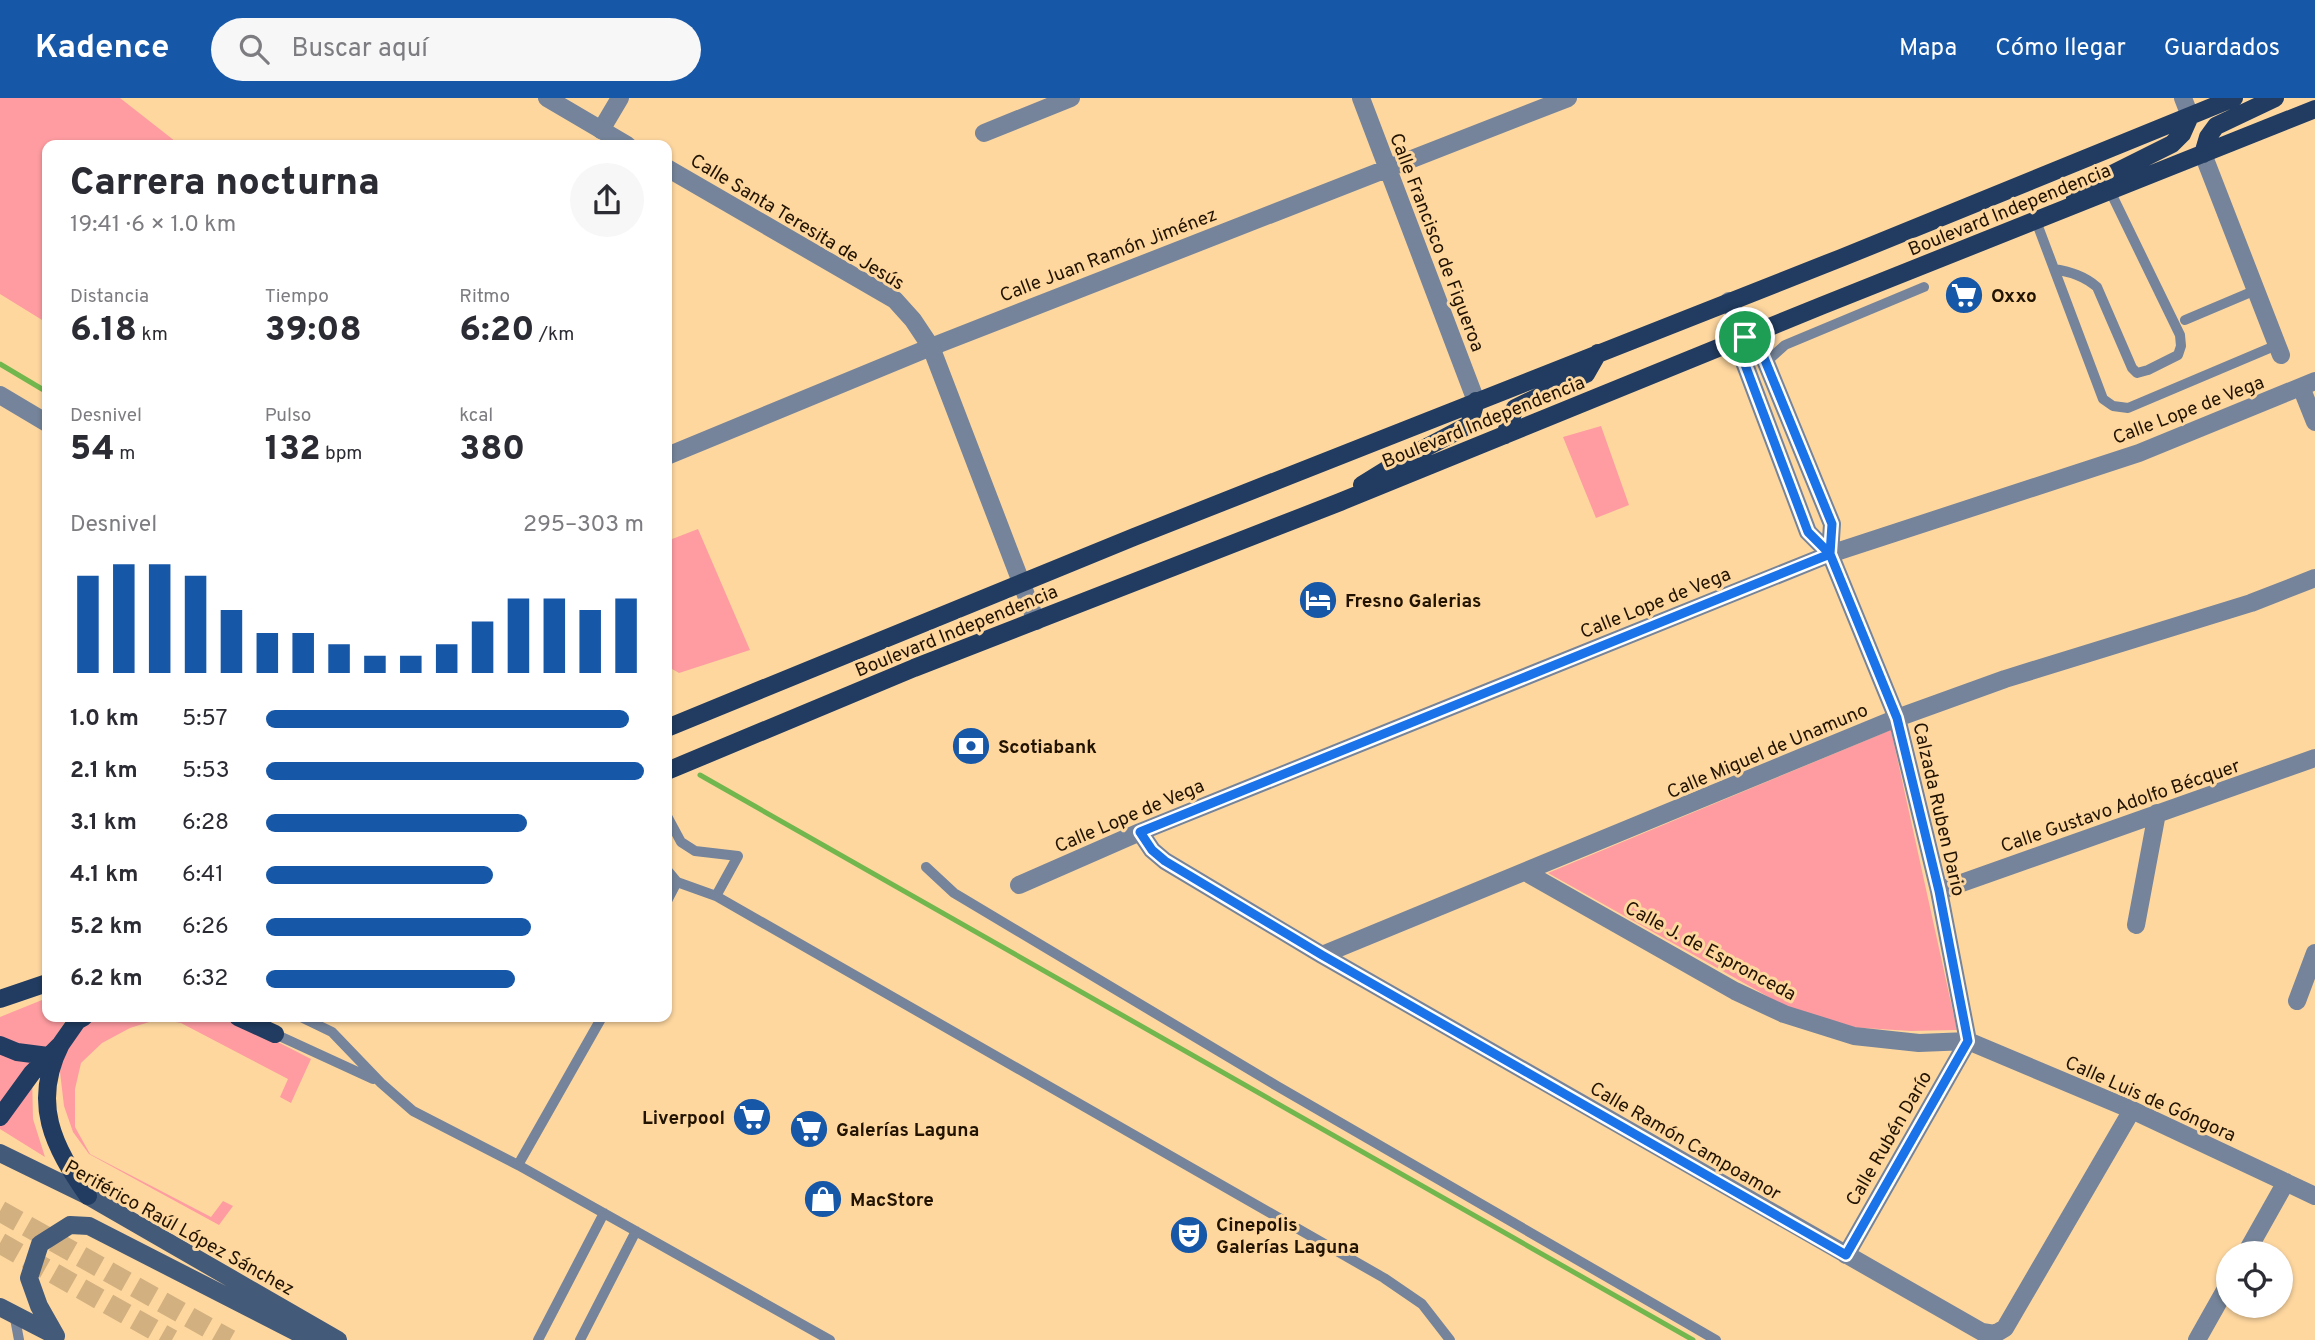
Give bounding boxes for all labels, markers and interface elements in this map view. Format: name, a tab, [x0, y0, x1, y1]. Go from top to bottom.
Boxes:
search box	[211, 18, 701, 81]
text: Kadence	[35, 28, 169, 70]
icon: search	[235, 30, 273, 68]
text: Buscar aquí	[291, 33, 428, 66]
text: Mapa	[1899, 34, 1957, 64]
text: Cómo llegar	[1995, 34, 2126, 64]
text: Guardados	[2164, 34, 2280, 64]
street label: Calle Francisco de Figueroa	[1383, 130, 1489, 356]
street label: Calle Santa Teresita de Jesús	[685, 149, 908, 296]
street label: Boulevard Independencia	[1905, 159, 2115, 263]
text: Carrera nocturna	[70, 160, 380, 209]
button: share	[570, 163, 644, 237]
street label: Calle Juan Ramón Jiménez	[997, 203, 1221, 308]
text: 19:41 · 6 × 1.0 km	[70, 211, 236, 240]
supermarket icon: Oxxo	[1943, 274, 1985, 316]
text: Distancia	[70, 285, 149, 309]
text: Tiempo	[265, 285, 329, 309]
text: Ritmo	[459, 285, 510, 309]
place label: Oxxo	[1991, 285, 2037, 309]
pin	[1715, 307, 1775, 367]
text: 6.18	[70, 309, 137, 353]
text: 39:08	[265, 309, 362, 353]
text: 6:20	[459, 309, 534, 353]
icon: arrive	[1726, 318, 1764, 356]
text: km	[137, 323, 168, 347]
text: /km	[534, 323, 574, 347]
street label: Boulevard Independencia	[1379, 371, 1589, 475]
street label: Calle Lope de Vega	[2110, 371, 2268, 451]
text: Desnivel	[70, 404, 142, 428]
text: Pulso	[265, 404, 311, 428]
text: kcal	[459, 404, 493, 428]
text: 54	[70, 428, 115, 472]
text: 132	[265, 428, 321, 472]
text: 380	[459, 428, 525, 472]
text: m	[115, 442, 135, 466]
text: bpm	[321, 442, 362, 466]
text: Desnivel	[70, 511, 157, 540]
text: 295–303 m	[523, 511, 644, 540]
street label: Calle Lope de Vega	[1577, 563, 1735, 645]
hotel icon: Fresno Galerias	[1297, 579, 1339, 621]
street label: Boulevard Independencia	[852, 580, 1062, 684]
place label: Fresno Galerias	[1345, 590, 1481, 614]
street label: Calle Miguel de Unamuno	[1664, 699, 1872, 805]
text: 1.0 km	[70, 705, 139, 734]
text: 5:57	[182, 705, 228, 734]
street label: Calzada Ruben Dario	[1906, 720, 1970, 899]
bank icon: Scotiabank	[950, 725, 992, 767]
place label: Scotiabank	[998, 736, 1097, 760]
street label: Calle Gustavo Adolfo Bécquer	[1998, 754, 2244, 859]
text: 2.1 km	[70, 757, 138, 786]
text: 5:53	[182, 757, 230, 786]
street label: Calle Lope de Vega	[1051, 774, 1208, 859]
text: 3.1 km	[70, 809, 137, 838]
text: 6:28	[182, 809, 229, 838]
text: 4.1 km	[70, 861, 138, 890]
text: 6:41	[182, 861, 224, 890]
street label: Calle J. de Espronceda	[1620, 896, 1800, 1007]
text: 5.2 km	[70, 913, 143, 942]
text: 6:26	[182, 913, 229, 942]
text: 6.2 km	[70, 965, 143, 994]
text: 6:32	[182, 965, 228, 994]
street label: Calle Luis de Góngora	[2061, 1051, 2239, 1148]
street label: Calle Rubén Darío	[1841, 1067, 1938, 1211]
street label: Calle Ramón Campoamor	[1585, 1077, 1786, 1207]
supermarket icon: Liverpool	[731, 1096, 773, 1138]
place label: Liverpool	[642, 1107, 725, 1131]
supermarket icon: Galerías Laguna	[788, 1108, 830, 1150]
place label: Galerías Laguna	[836, 1119, 979, 1143]
street label: Periférico Raúl López Sánchez	[60, 1155, 298, 1302]
shop icon: MacStore	[802, 1178, 844, 1220]
place label: MacStore	[850, 1189, 934, 1213]
theatre icon: Cinepolis Galerías Laguna	[1168, 1214, 1210, 1256]
place label: Cinepolis Galerías Laguna	[1216, 1214, 1359, 1260]
map controls	[2216, 1241, 2293, 1318]
button: locate	[2216, 1241, 2293, 1318]

